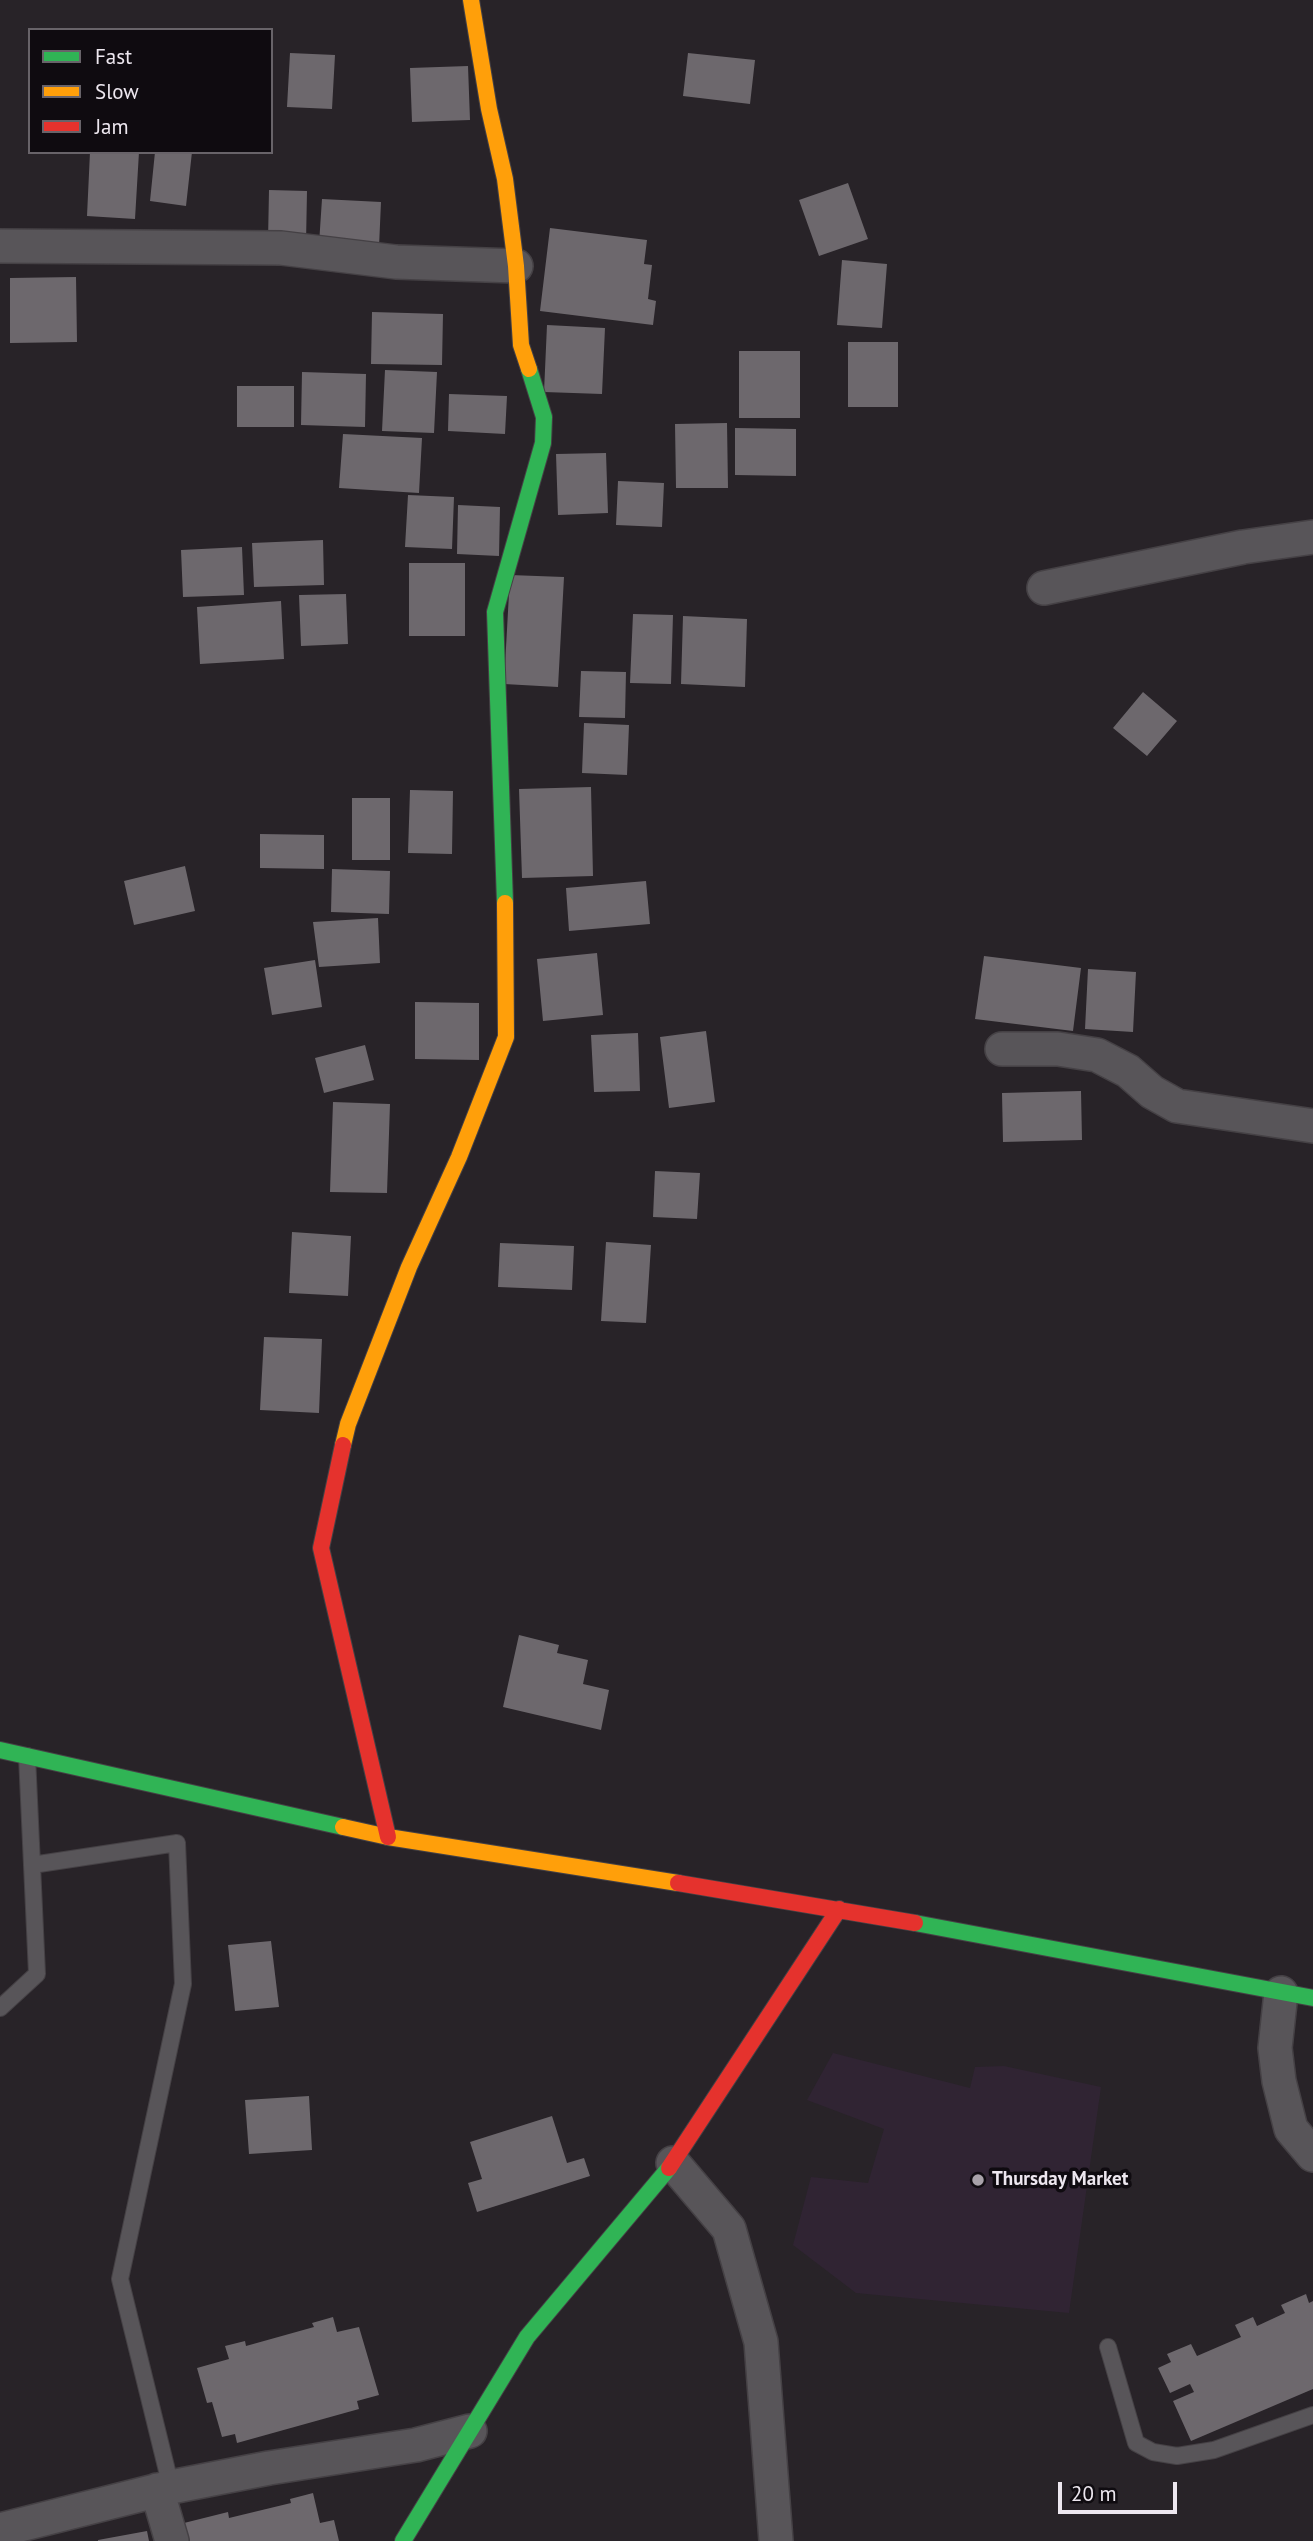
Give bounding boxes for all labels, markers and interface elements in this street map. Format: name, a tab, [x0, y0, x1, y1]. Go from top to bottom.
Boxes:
legend	[28, 28, 273, 154]
text: Fast	[95, 43, 132, 70]
text: Slow	[95, 78, 139, 105]
text: Jam	[95, 113, 129, 140]
place label: Thursday Market	[992, 2169, 1128, 2191]
marker: Thursday Market	[970, 2172, 986, 2188]
scale bar	[1061, 2468, 1180, 2512]
text: 20 m	[1071, 2480, 1117, 2507]

